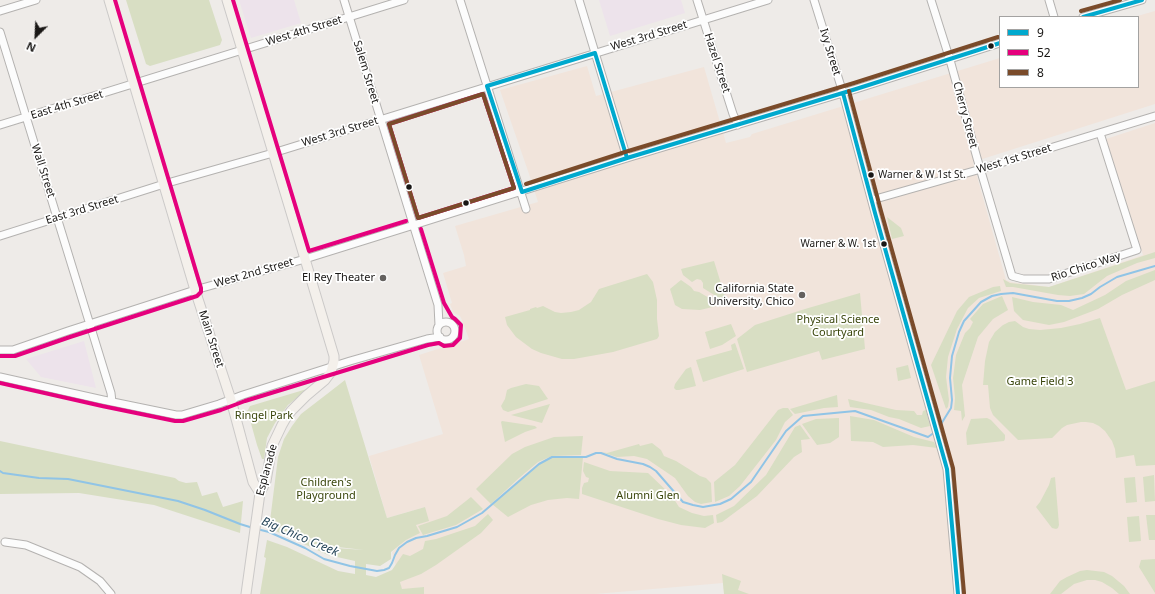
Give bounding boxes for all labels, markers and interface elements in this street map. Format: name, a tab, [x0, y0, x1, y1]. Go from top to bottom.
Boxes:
street label: West 4th Street	[264, 13, 344, 49]
north arrow	[16, 16, 56, 56]
legend	[999, 16, 1139, 88]
street label: West 3rd Street	[609, 18, 689, 54]
text: 9	[1037, 24, 1044, 41]
street label: Ivy Street	[817, 27, 843, 77]
street label: Hazel Street	[701, 31, 733, 95]
text: N	[24, 39, 38, 56]
street label: Salem Street	[350, 39, 382, 105]
unlabelled marker	[986, 41, 996, 51]
text: 52	[1037, 44, 1051, 61]
text: 8	[1037, 64, 1044, 81]
street label: Cherry Street	[950, 80, 980, 150]
street label: East 4th Street	[29, 88, 105, 122]
street label: West 3rd Street	[300, 114, 380, 150]
street label: West 1st Street	[975, 141, 1053, 177]
street label: Wall Street	[28, 143, 58, 199]
place label: Warner & W 1st St.	[878, 169, 966, 181]
marker: Warner & W 1st St.	[866, 170, 876, 180]
unlabelled marker	[404, 182, 414, 192]
street label: East 3rd Street	[44, 193, 120, 227]
unlabelled marker	[461, 198, 471, 208]
place label: Warner & W. 1st	[800, 238, 876, 250]
marker: Warner & W. 1st	[879, 239, 889, 249]
street label: Rio Chico Way	[1050, 250, 1122, 284]
street label: West 2nd Street	[213, 255, 295, 291]
place label: El Rey Theater	[302, 271, 375, 285]
marker: El Rey Theater	[378, 273, 388, 283]
place label: California State University, Chico	[708, 282, 794, 308]
marker: California State University, Chico	[797, 290, 807, 300]
street label: Main Street	[196, 309, 226, 369]
park label: Physical Science Courtyard	[797, 313, 879, 339]
park label: Game Field 3	[1006, 375, 1074, 389]
park label: Ringel Park	[235, 409, 293, 423]
street label: Esplanade	[254, 443, 280, 497]
park label: Children's Playground	[296, 476, 356, 502]
park label: Alumni Glen	[616, 489, 680, 503]
water label: Big Chico Creek	[259, 514, 341, 560]

